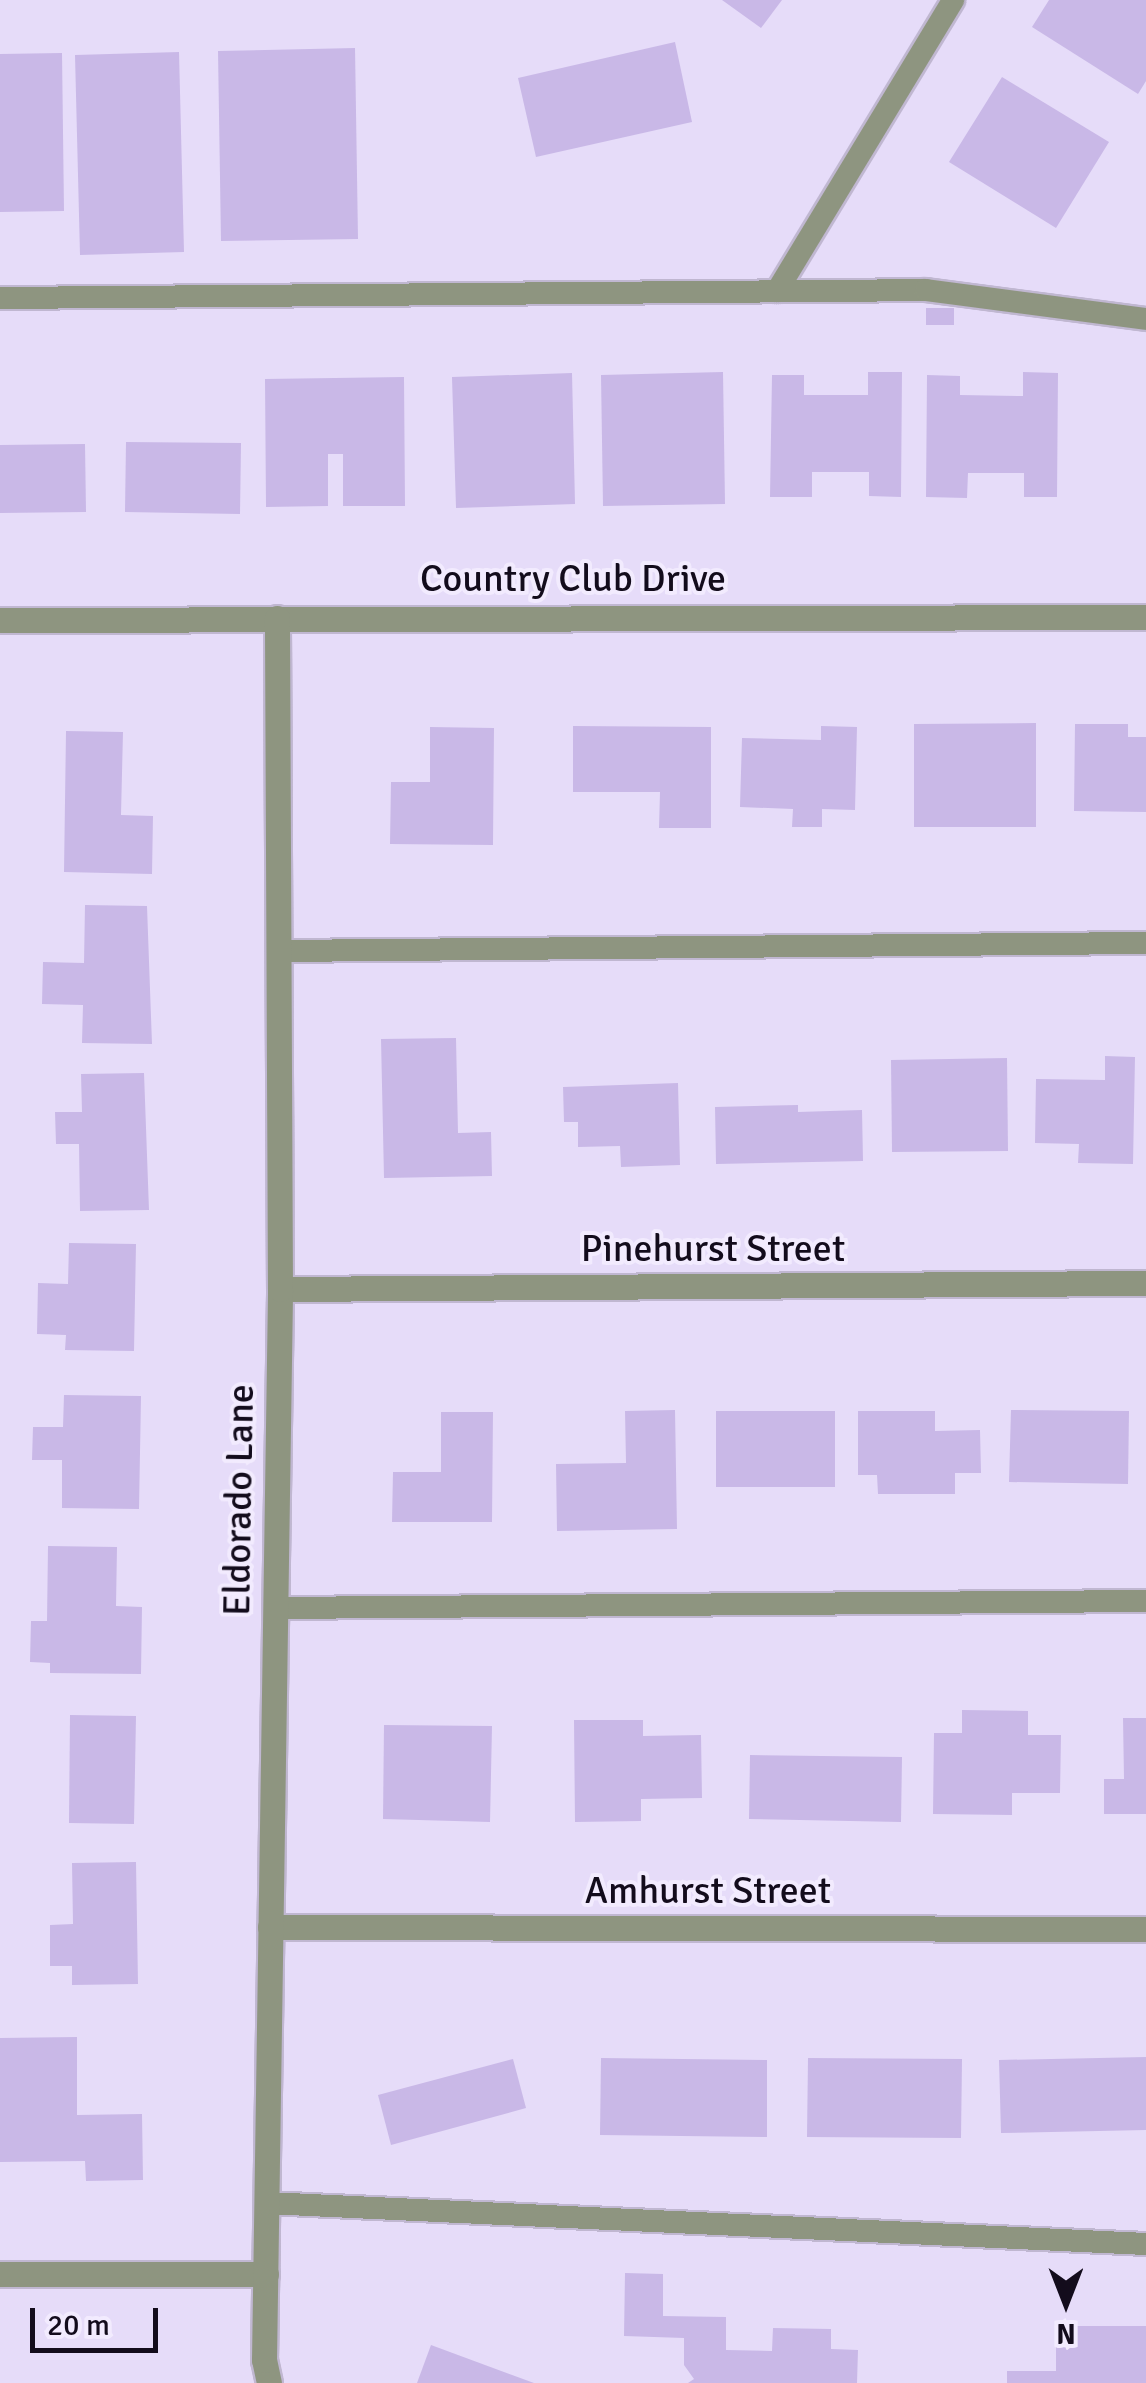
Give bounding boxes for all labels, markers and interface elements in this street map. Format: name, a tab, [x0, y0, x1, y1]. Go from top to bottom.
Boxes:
street label: Country Club Drive	[420, 556, 726, 602]
street label: Pinehurst Street	[581, 1226, 845, 1272]
street label: Eldorado Lane	[214, 1384, 264, 1616]
street label: Amhurst Street	[585, 1868, 831, 1914]
north arrow	[1016, 2253, 1116, 2353]
scale bar	[35, 2288, 162, 2350]
text: 20 m	[47, 2307, 110, 2344]
text: N	[1056, 2316, 1076, 2350]

